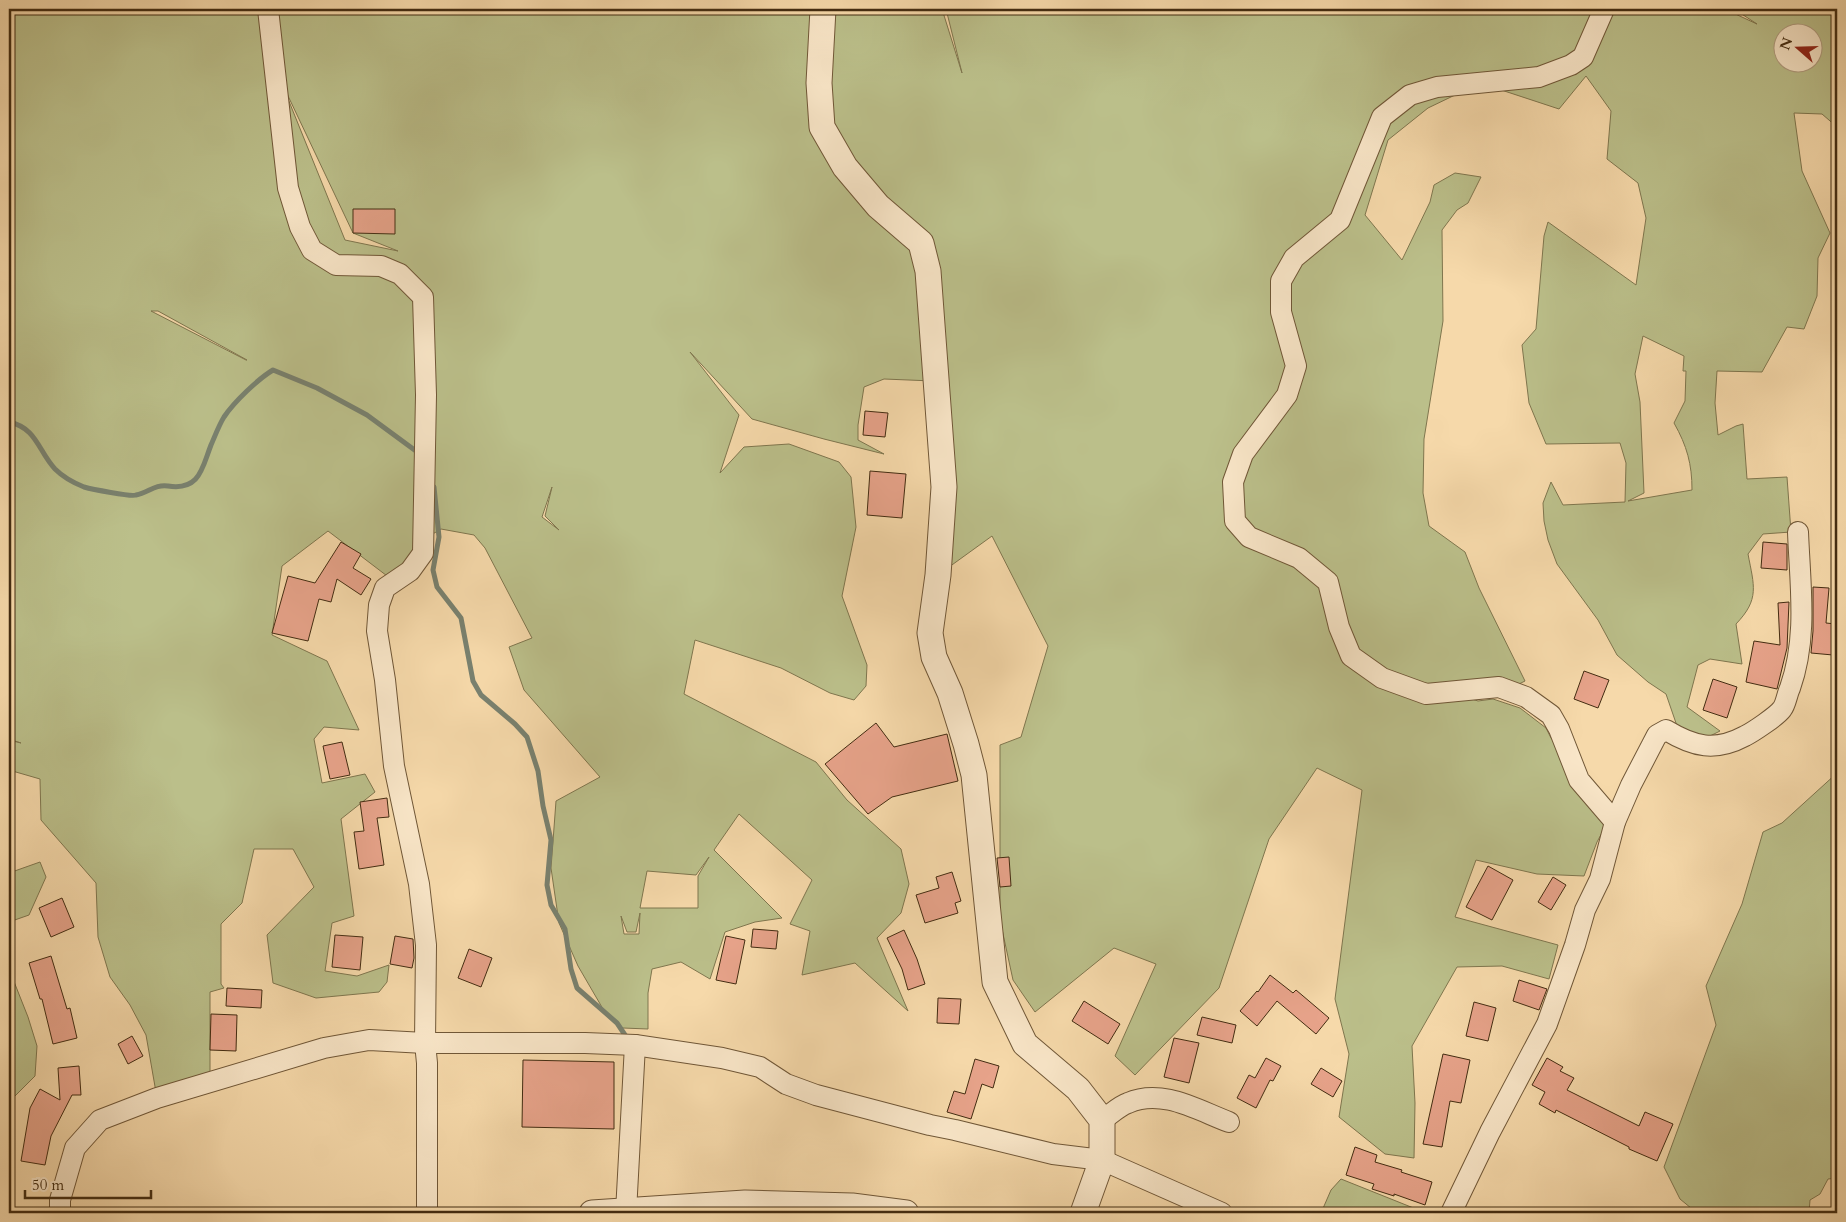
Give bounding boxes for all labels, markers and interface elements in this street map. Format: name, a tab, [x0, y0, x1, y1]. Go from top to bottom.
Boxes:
north arrow	[1774, 22, 1824, 72]
text: N	[1775, 35, 1797, 53]
scale bar	[25, 1167, 151, 1199]
text: 50 m	[32, 1175, 64, 1195]

